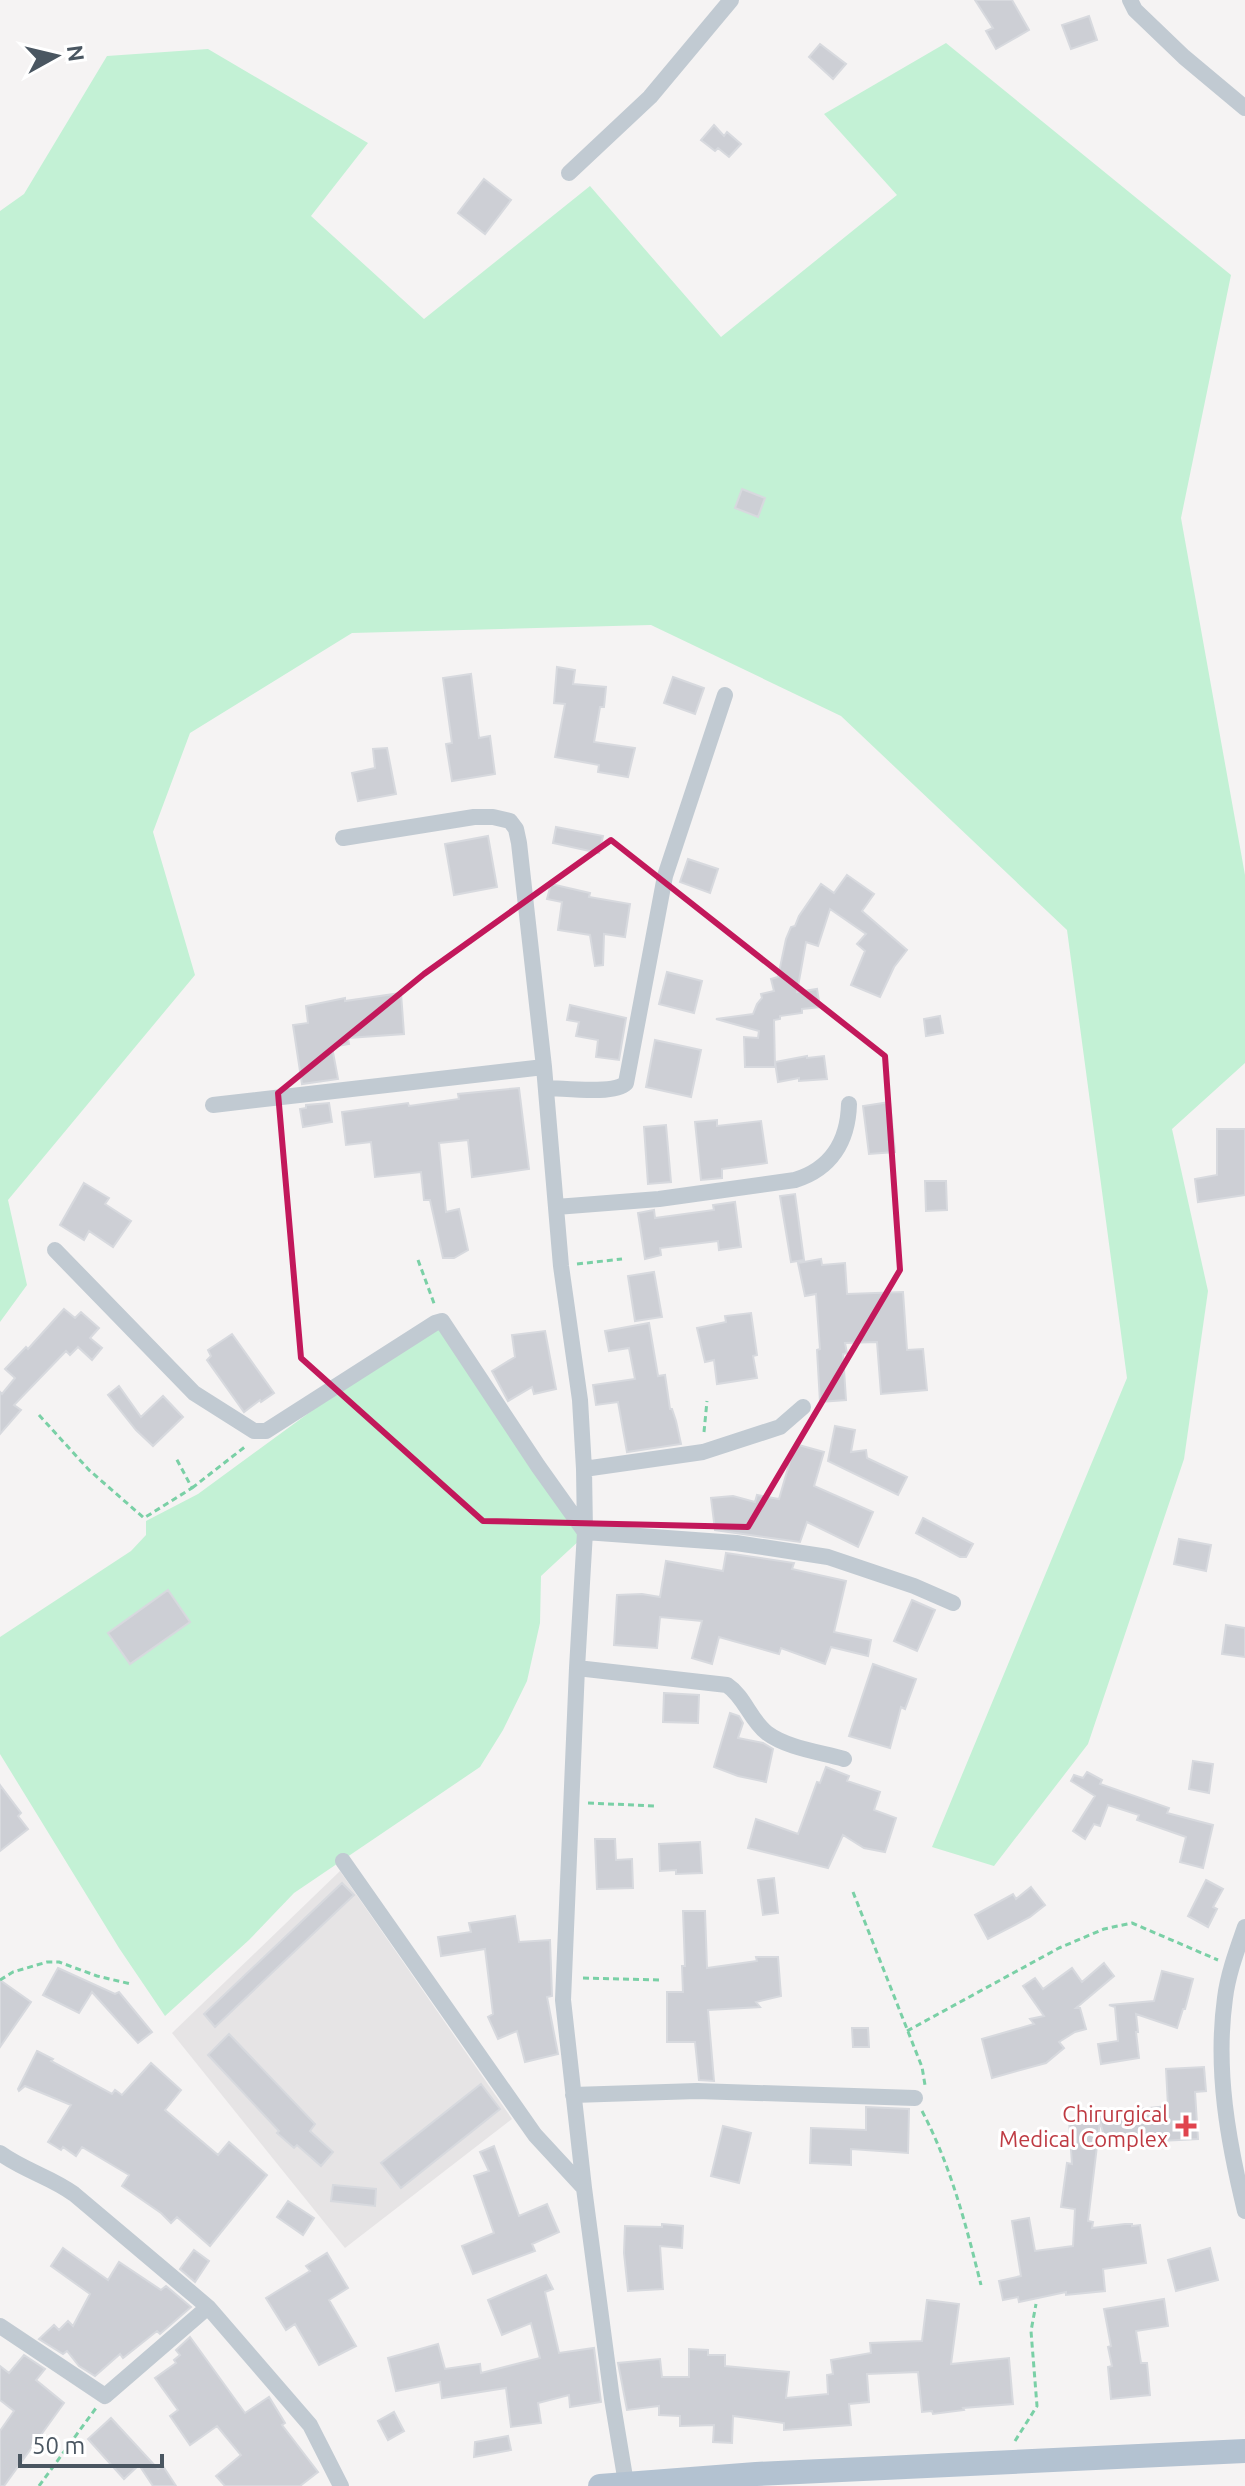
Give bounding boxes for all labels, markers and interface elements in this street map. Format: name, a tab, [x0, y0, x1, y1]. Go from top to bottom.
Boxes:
north arrow	[16, 16, 96, 96]
text: N	[63, 43, 90, 63]
place label: Chirurgical Medical Complex	[999, 2101, 1168, 2151]
marker: Chirurgical Medical Complex	[1175, 2115, 1197, 2137]
scale bar	[20, 2418, 162, 2468]
text: 50 m	[32, 2432, 85, 2459]

